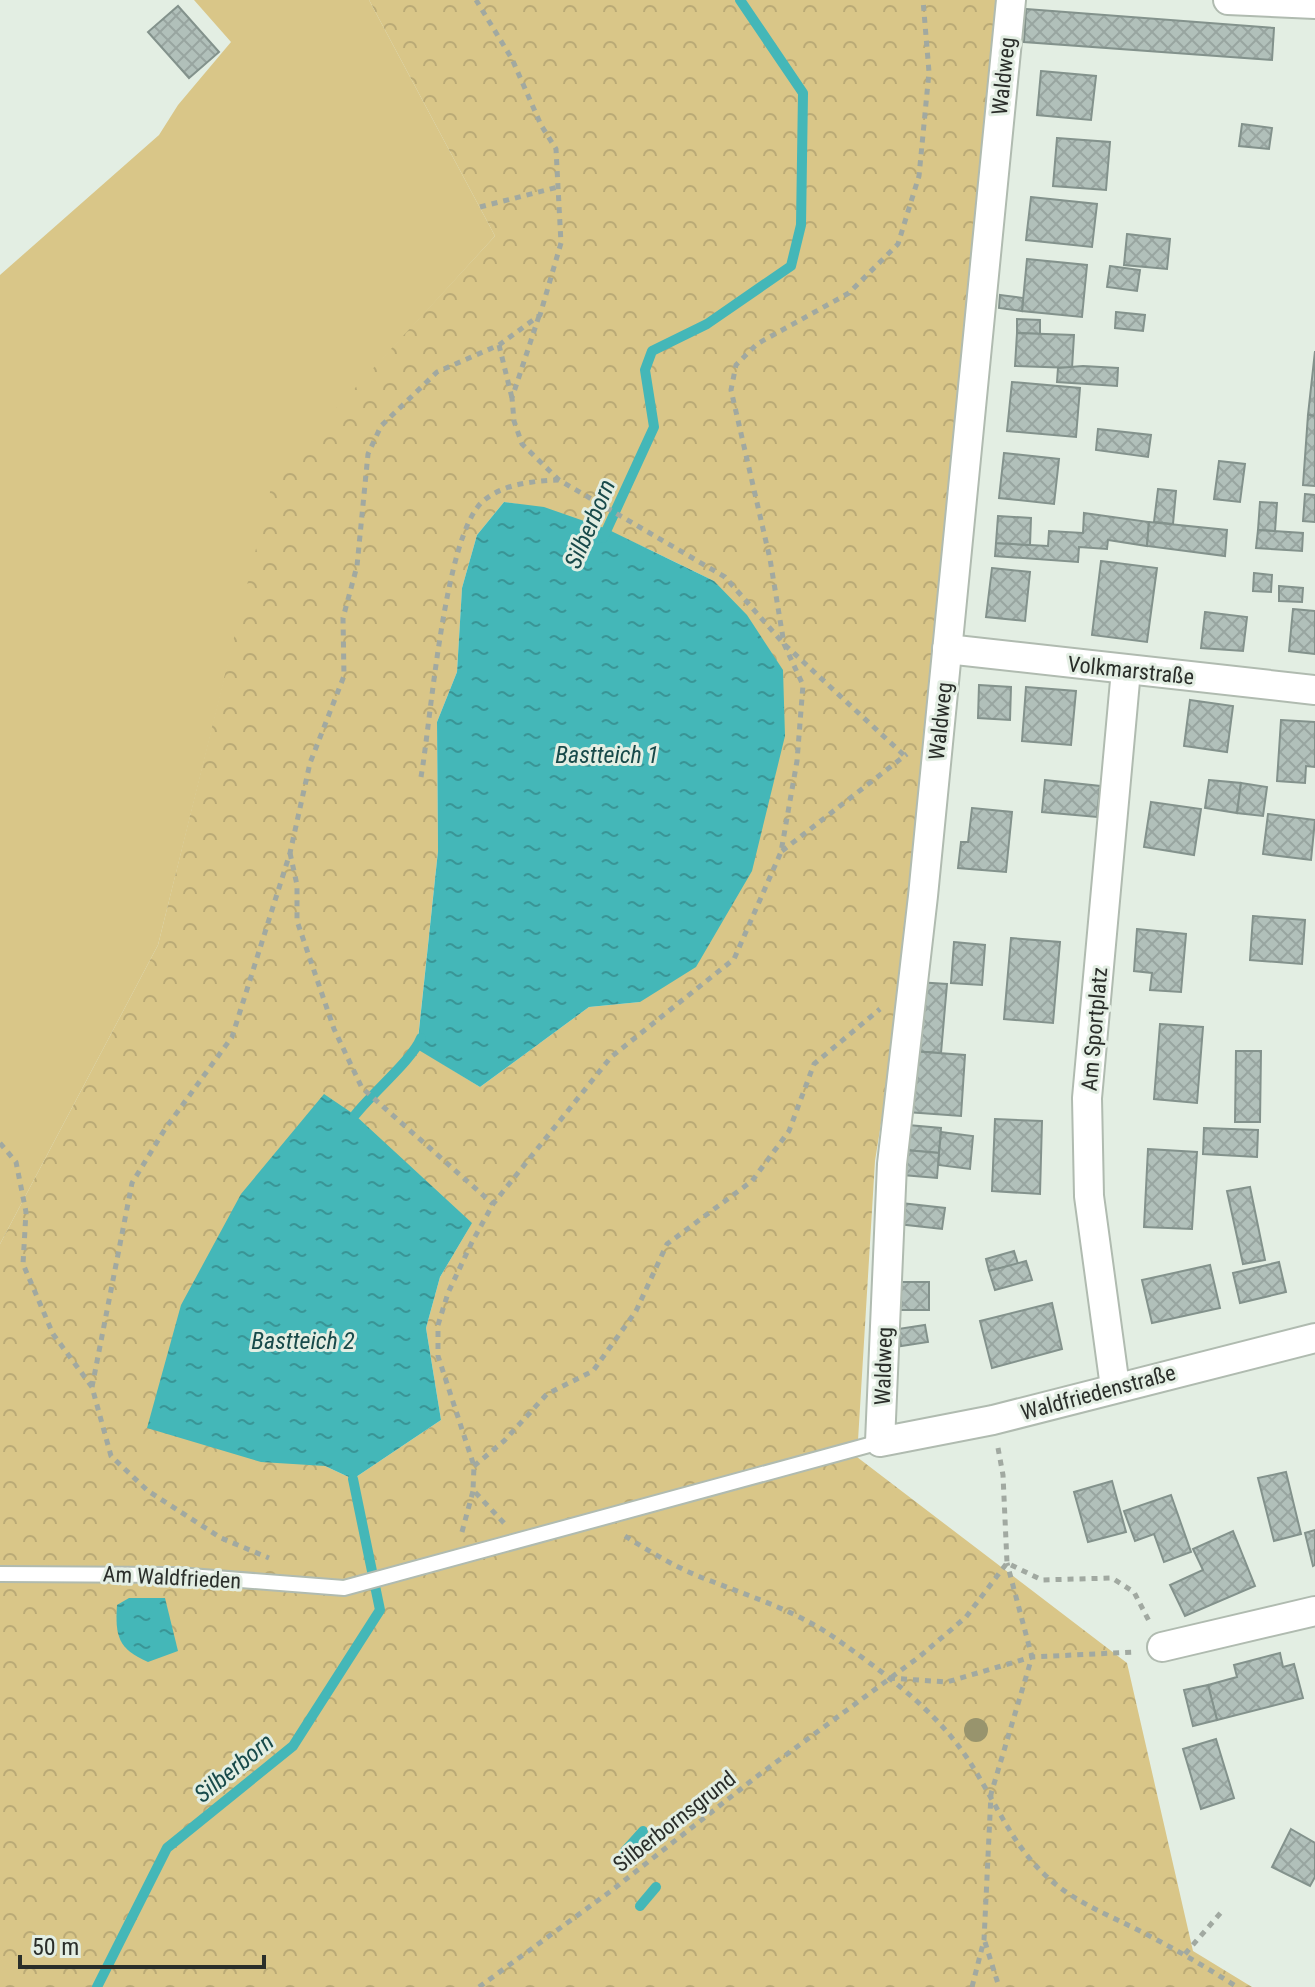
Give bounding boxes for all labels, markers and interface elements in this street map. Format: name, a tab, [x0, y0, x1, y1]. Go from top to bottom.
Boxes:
street label: Waldweg	[987, 36, 1020, 116]
water label: Silberborn	[559, 475, 621, 573]
street label: Volkmarstraße	[1067, 651, 1195, 690]
street label: Waldweg	[924, 681, 957, 761]
water label: Bastteich 1	[555, 741, 659, 769]
street label: Am Sportplatz	[1077, 966, 1112, 1092]
street label: Waldweg	[870, 1326, 897, 1406]
water label: Bastteich 2	[251, 1327, 355, 1355]
street label: Waldfriedenstraße	[1018, 1360, 1178, 1425]
street label: Am Waldfrieden	[102, 1561, 242, 1594]
water label: Silberborn	[189, 1728, 279, 1808]
street label: Silberbornsgrund	[608, 1766, 740, 1877]
scale bar	[20, 1919, 264, 1969]
text: 50 m	[32, 1933, 79, 1961]

